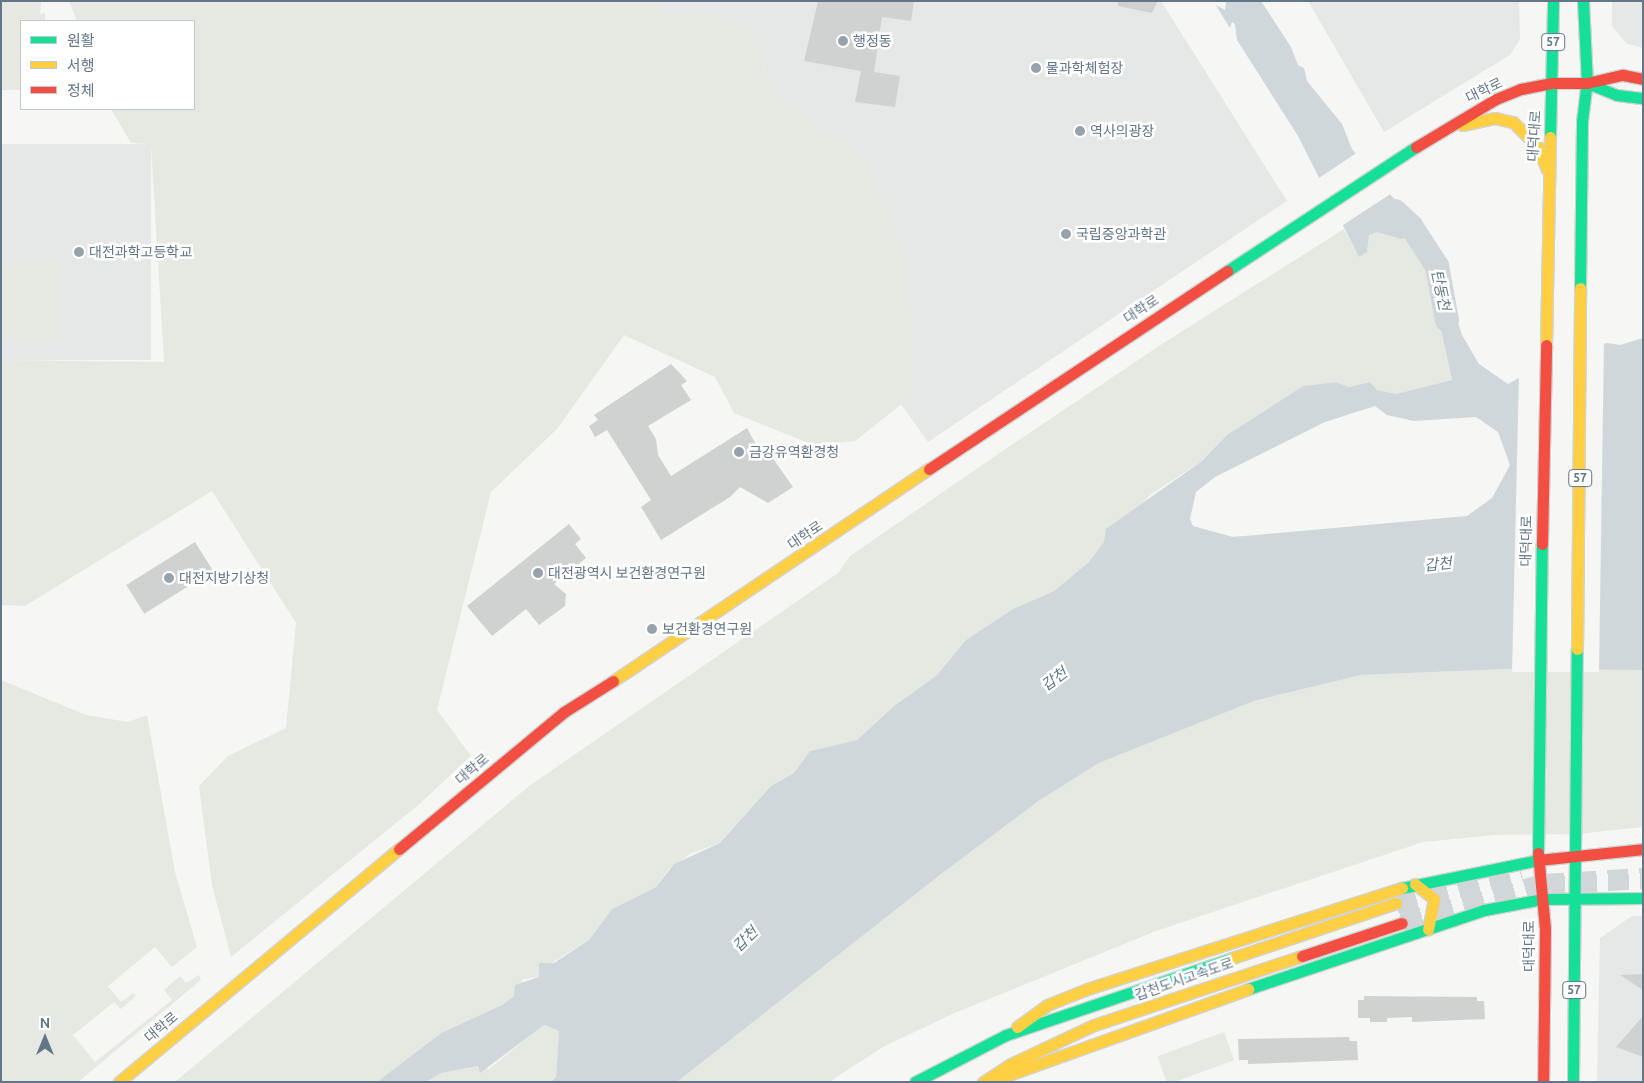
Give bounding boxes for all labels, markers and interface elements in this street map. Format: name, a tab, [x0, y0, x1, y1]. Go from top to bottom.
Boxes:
legend	[20, 20, 195, 110]
text: 원활	[67, 32, 95, 49]
road number: 57	[1540, 32, 1566, 52]
place label: 행정동	[853, 33, 892, 49]
marker: 행정동	[837, 35, 849, 47]
text: 서행	[67, 57, 95, 74]
place label: 물과학체험장	[1046, 60, 1123, 76]
marker: 물과학체험장	[1030, 62, 1042, 74]
street label: 대학로	[1463, 74, 1505, 106]
text: 정체	[67, 82, 95, 99]
street label: 대덕대로	[1524, 110, 1544, 162]
place label: 역사의광장	[1090, 123, 1154, 139]
marker: 역사의광장	[1074, 125, 1086, 137]
place label: 국립중앙과학관	[1076, 226, 1166, 242]
marker: 국립중앙과학관	[1060, 228, 1072, 240]
place label: 대전과학고등학교	[89, 244, 192, 260]
marker: 대전과학고등학교	[73, 246, 85, 258]
water label: 탄동천	[1428, 268, 1454, 312]
street label: 대학로	[1120, 291, 1162, 327]
place label: 금강유역환경청	[749, 444, 839, 460]
marker: 금강유역환경청	[733, 446, 745, 458]
road number: 57	[1568, 468, 1592, 488]
street label: 대덕대로	[1517, 515, 1535, 567]
street label: 대학로	[784, 517, 826, 553]
water label: 갑천	[1423, 554, 1453, 574]
place label: 대전광역시 보건환경연구원	[548, 565, 706, 581]
marker: 대전광역시 보건환경연구원	[532, 567, 544, 579]
place label: 대전지방기상청	[179, 570, 269, 586]
marker: 대전지방기상청	[163, 572, 175, 584]
place label: 보건환경연구원	[662, 621, 752, 637]
marker: 보건환경연구원	[646, 623, 658, 635]
water label: 갑천	[1038, 664, 1070, 694]
street label: 대학로	[452, 750, 492, 788]
street label: 대덕대로	[1521, 920, 1537, 972]
water label: 갑천	[729, 923, 761, 955]
street label: 갑천도시고속도로	[1133, 954, 1235, 1004]
road number: 57	[1562, 980, 1586, 1000]
street label: 대학로	[141, 1008, 181, 1046]
north arrow	[20, 1013, 70, 1063]
text: N	[40, 1015, 50, 1031]

